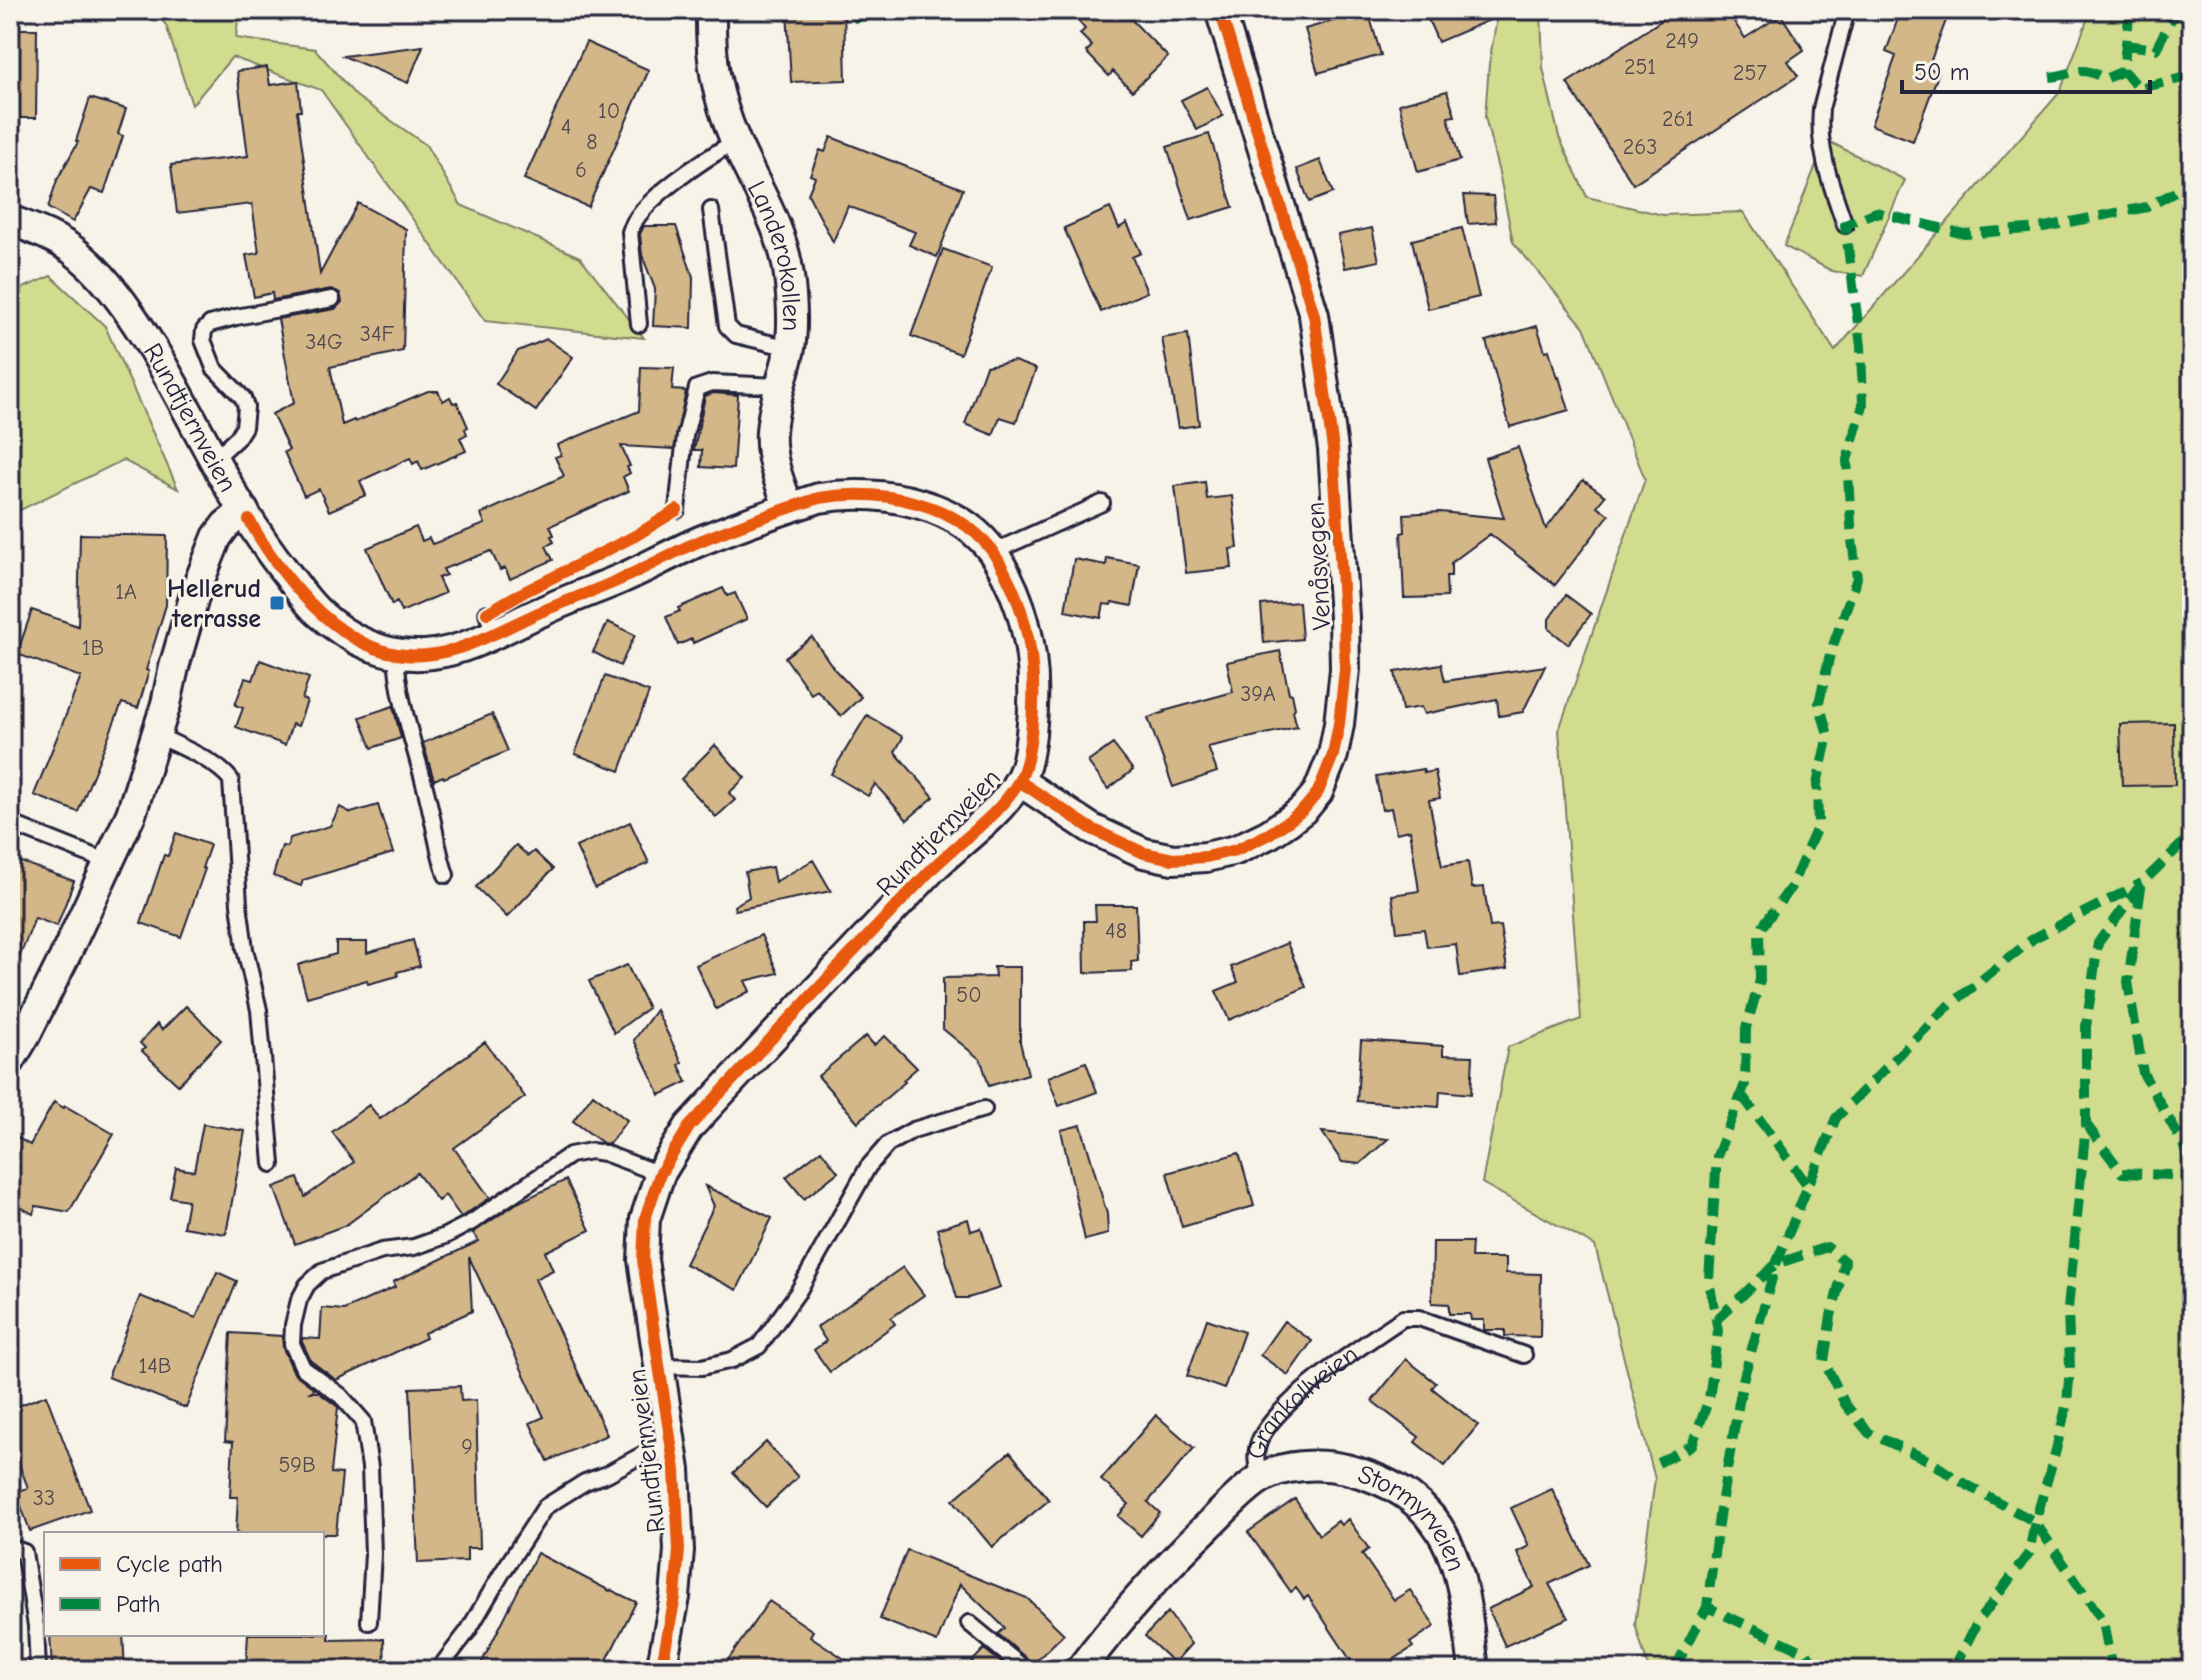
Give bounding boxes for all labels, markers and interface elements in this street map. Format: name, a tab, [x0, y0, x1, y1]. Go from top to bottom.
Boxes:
house number: 249	[1665, 28, 1699, 54]
scale bar	[1902, 44, 2150, 94]
house number: 251	[1624, 54, 1656, 80]
text: 50 m	[1914, 58, 1970, 86]
house number: 257	[1733, 60, 1768, 86]
house number: 10	[598, 98, 620, 124]
house number: 261	[1662, 106, 1694, 132]
house number: 4	[561, 114, 571, 140]
house number: 8	[586, 129, 598, 155]
house number: 263	[1623, 134, 1657, 160]
house number: 6	[575, 157, 587, 183]
street label: Landerokollen	[741, 176, 806, 332]
house number: 34F	[360, 321, 395, 347]
house number: 34G	[305, 329, 343, 355]
street label: Rundtjernveien	[137, 338, 243, 498]
street label: Venåsvegen	[1301, 501, 1337, 631]
place label: Hellerud terrasse	[167, 574, 261, 634]
house number: 1A	[115, 579, 137, 605]
marker: Hellerud terrasse	[268, 594, 286, 612]
house number: 1B	[82, 635, 104, 661]
house number: 39A	[1240, 681, 1276, 707]
street label: Rundtjernveien	[871, 763, 1007, 902]
house number: 48	[1105, 918, 1127, 944]
house number: 50	[956, 982, 982, 1008]
street label: Grankollveien	[1242, 1339, 1364, 1461]
house number: 14B	[139, 1353, 171, 1379]
street label: Rundtjernveien	[622, 1367, 672, 1535]
house number: 9	[461, 1434, 473, 1460]
house number: 59B	[278, 1452, 316, 1478]
street label: Stormyrveien	[1354, 1459, 1471, 1575]
house number: 33	[33, 1485, 55, 1511]
legend	[44, 1532, 324, 1636]
text: Cycle path	[116, 1550, 223, 1578]
text: Path	[116, 1590, 161, 1618]

